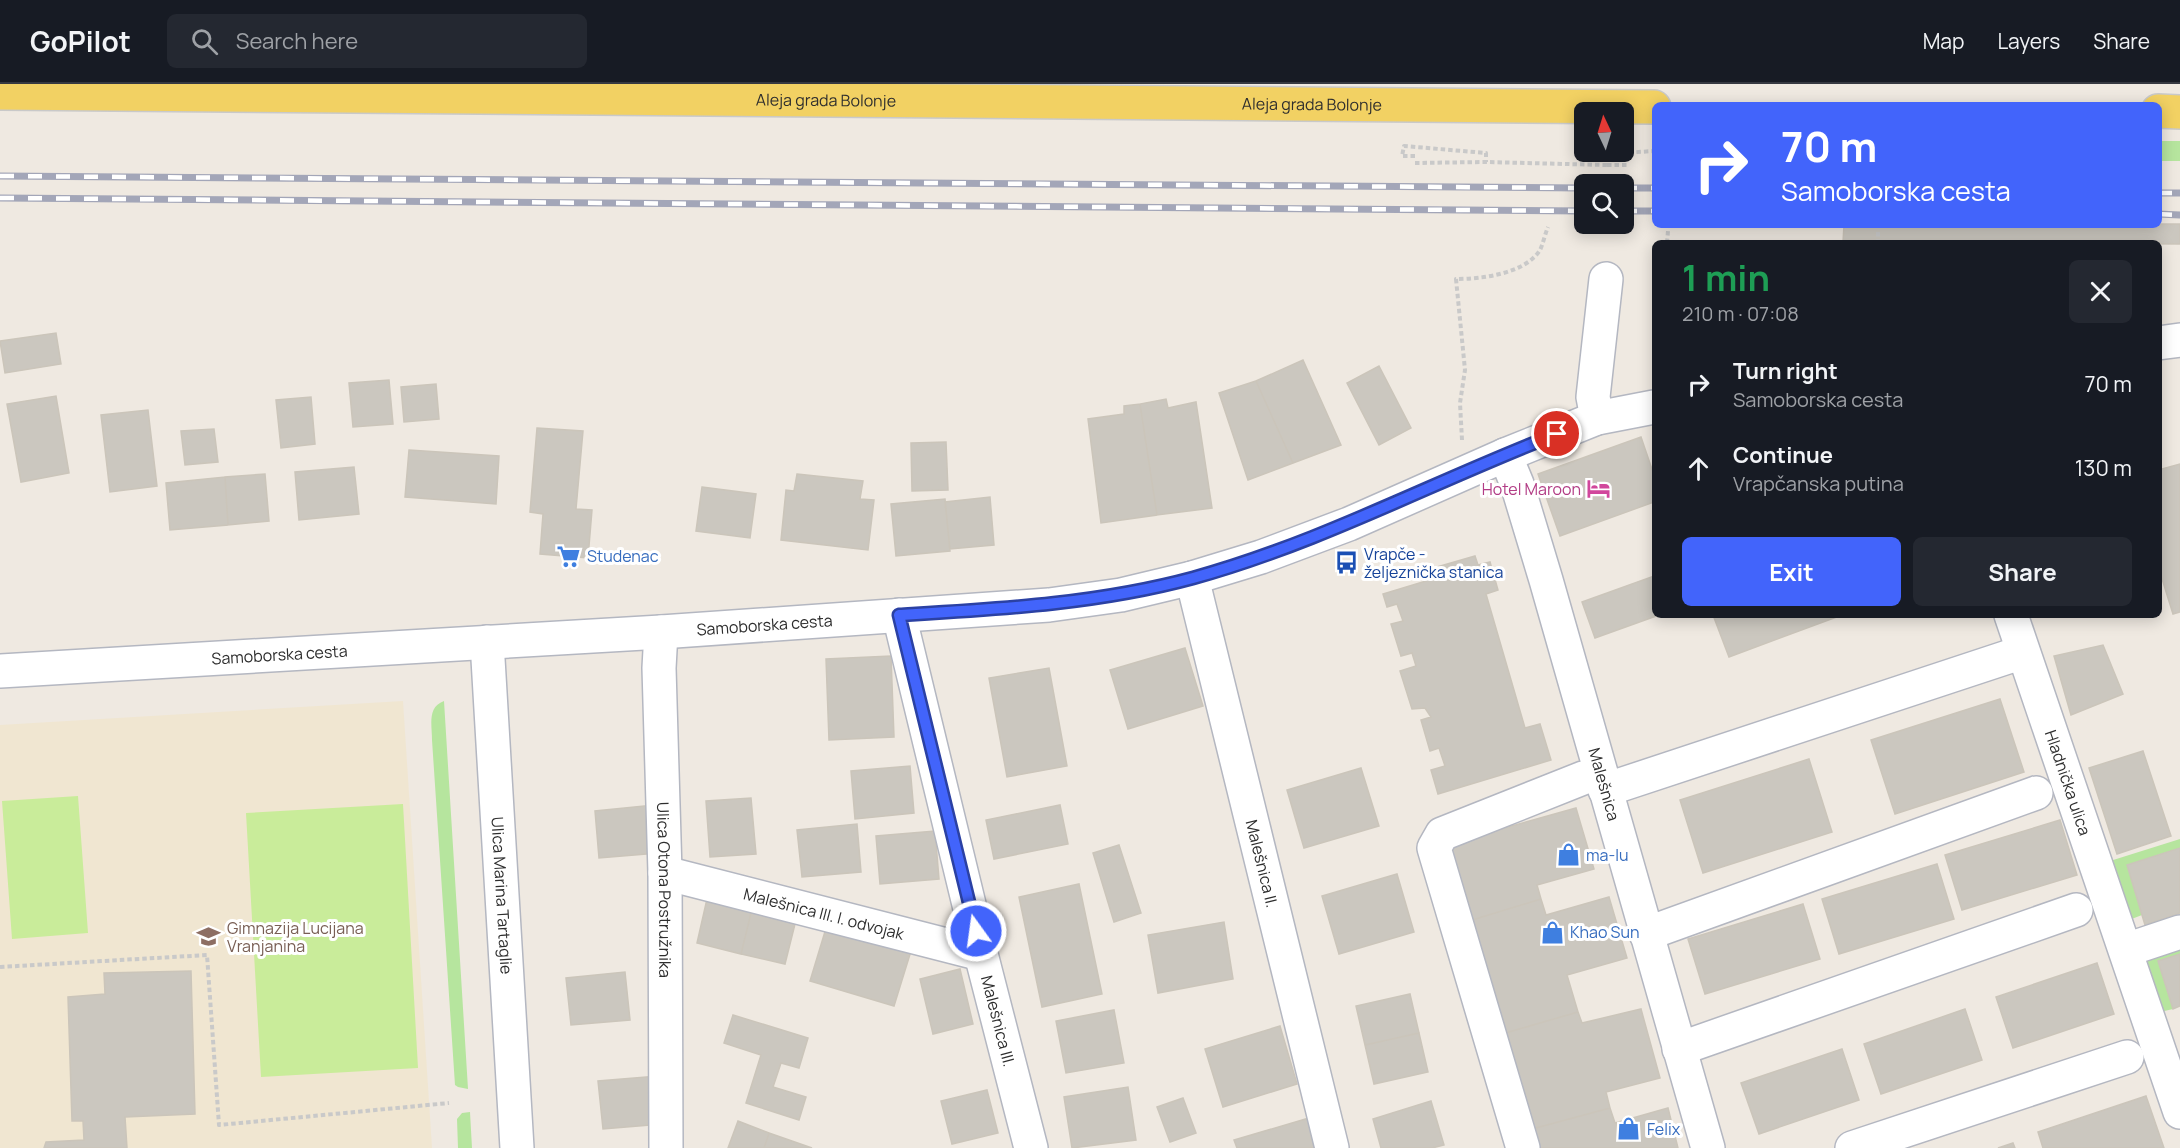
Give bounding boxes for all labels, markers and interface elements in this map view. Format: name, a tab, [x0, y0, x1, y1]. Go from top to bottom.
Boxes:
search box	[167, 14, 587, 68]
text: GoPilot	[30, 22, 131, 60]
icon: search	[188, 25, 221, 58]
text: Search here	[236, 26, 358, 56]
text: Map	[1923, 27, 1964, 55]
text: Layers	[1997, 27, 2060, 55]
text: Share	[2093, 27, 2150, 55]
street label: Aleja grada Bolonje	[756, 88, 896, 112]
street label: Aleja grada Bolonje	[1242, 93, 1382, 116]
north arrow	[1574, 102, 1634, 162]
map controls	[1574, 102, 1634, 234]
text: 70 m	[1781, 117, 1877, 175]
icon: right	[1682, 126, 1760, 204]
text: Samoborska cesta	[1781, 172, 2011, 209]
button: search	[1574, 174, 1634, 234]
text: 1 min	[1682, 253, 1770, 302]
button: close	[2069, 260, 2132, 323]
text: 210 m · 07:08	[1682, 300, 1799, 327]
text: Turn right	[1733, 356, 1838, 386]
icon: right	[1682, 368, 1715, 401]
text: 70 m	[2084, 369, 2132, 399]
text: Samoborska cesta	[1733, 386, 1903, 413]
pin	[1531, 408, 1582, 459]
icon: arrive	[1540, 417, 1573, 450]
text: Continue	[1733, 440, 1833, 470]
icon: ahead	[1682, 452, 1715, 485]
text: 130 m	[2075, 453, 2132, 483]
text: Vrapčanska putina	[1733, 470, 1904, 497]
hotel icon: Hotel Maroon	[1586, 476, 1612, 502]
place label: Hotel Maroon	[1482, 478, 1581, 500]
button: Exit	[1682, 537, 1901, 606]
button: Share	[1913, 537, 2132, 606]
supermarket icon: Studenac	[556, 543, 582, 569]
place label: Vrapče - željeznička stanica	[1364, 543, 1504, 583]
place label: Studenac	[587, 545, 659, 567]
bus stop icon: Vrapče - željeznička stanica	[1333, 550, 1359, 576]
street label: Samoborska cesta	[696, 609, 833, 640]
street label: Samoborska cesta	[211, 640, 348, 670]
street label: Hladnička ulica	[2040, 727, 2096, 838]
street label: Malešnica	[1583, 745, 1625, 823]
street label: Ulica Otona Postružnika	[652, 802, 676, 978]
street label: Ulica Marina Tartaglie	[486, 816, 518, 975]
street label: Malešnica II.	[1241, 817, 1283, 910]
shop icon: ma-lu	[1555, 842, 1581, 868]
place label: ma-lu	[1586, 844, 1628, 866]
street label: Malešnica III. I. odvojak	[741, 883, 907, 945]
position arrow	[944, 899, 1008, 963]
place label: Gimnazija Lucijana Vranjanina	[227, 917, 364, 957]
shop icon: Khao Sun	[1539, 919, 1565, 945]
place label: Khao Sun	[1570, 921, 1639, 943]
school or university icon: Gimnazija Lucijana Vranjanina	[196, 924, 222, 950]
street label: Malešnica III.	[976, 973, 1021, 1069]
shop icon: Felix	[1616, 1116, 1642, 1142]
place label: Felix	[1647, 1118, 1681, 1140]

